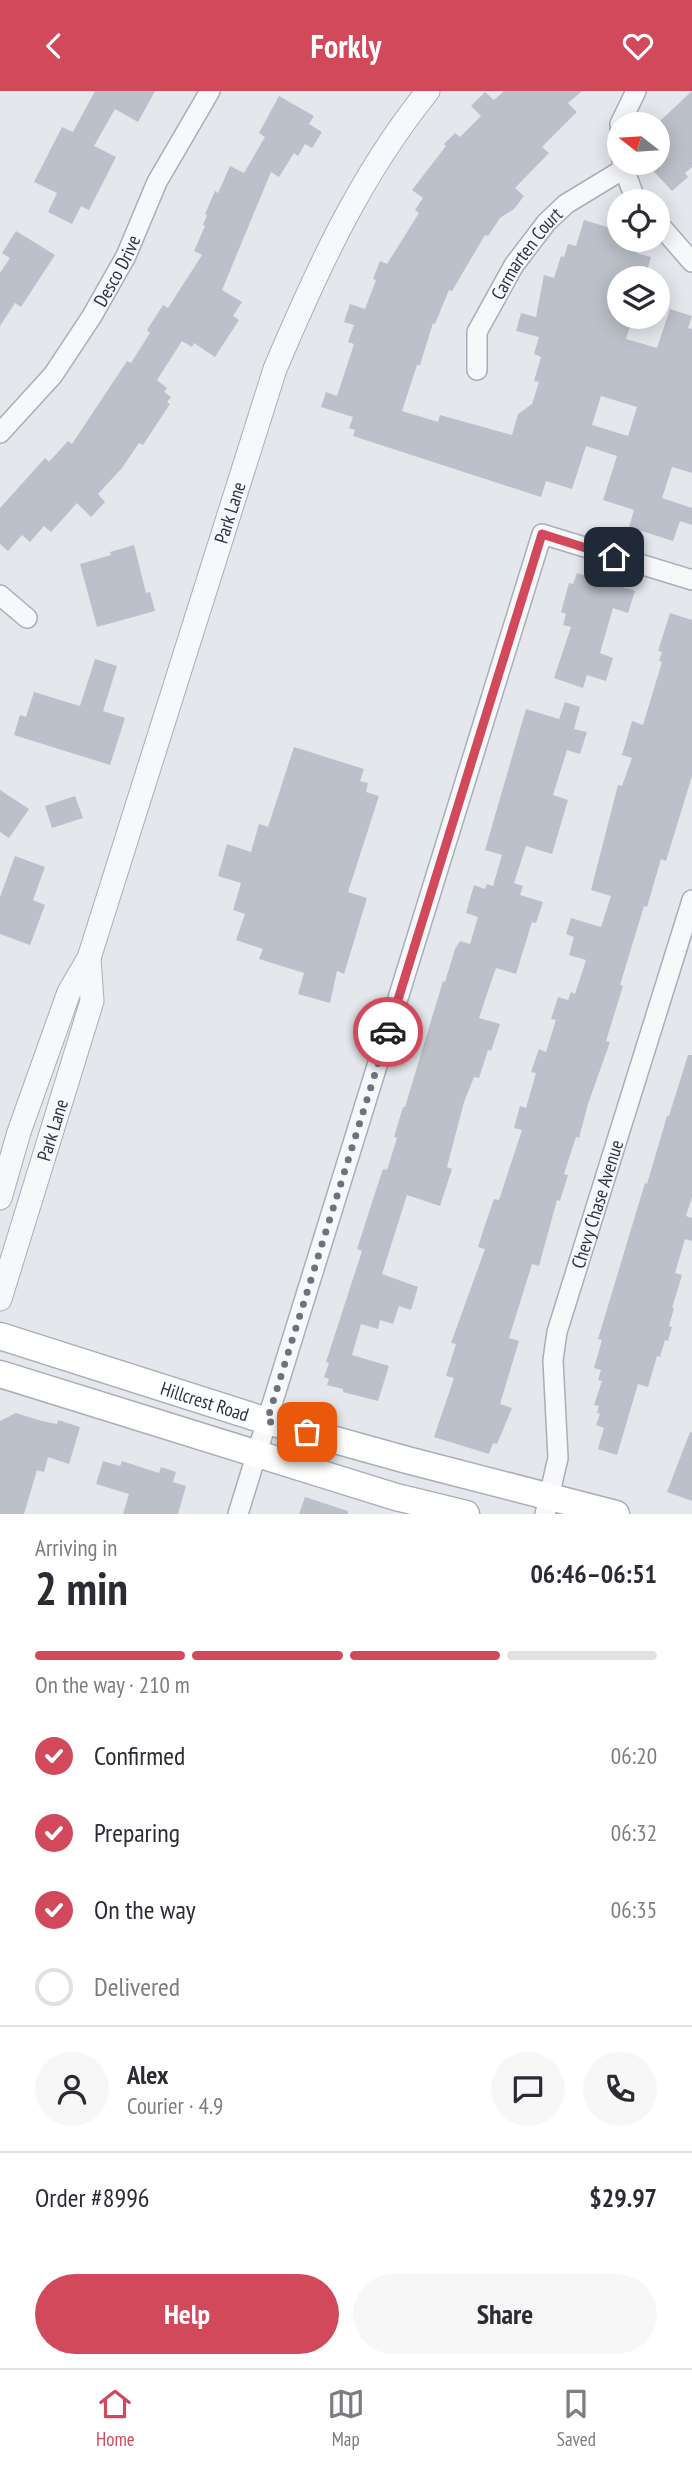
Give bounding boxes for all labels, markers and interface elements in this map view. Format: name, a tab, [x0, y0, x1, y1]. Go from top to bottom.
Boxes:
text: Forkly	[311, 25, 381, 67]
icon: back	[35, 27, 73, 65]
icon: heart	[619, 27, 657, 65]
north arrow	[607, 112, 670, 175]
map controls	[607, 112, 670, 329]
button: locate	[607, 189, 670, 252]
street label: Carmarten Court	[485, 202, 568, 304]
street label: Desco Drive	[88, 231, 145, 311]
button: layers	[607, 266, 670, 329]
street label: Park Lane	[209, 479, 251, 546]
pin	[584, 527, 644, 587]
icon: home	[595, 538, 633, 576]
courier	[353, 997, 423, 1067]
icon: car	[369, 1013, 407, 1051]
street label: Park Lane	[31, 1096, 73, 1164]
street label: Chevy Chase Avenue	[566, 1137, 628, 1271]
street label: Hillcrest Road	[158, 1376, 252, 1426]
pin	[277, 1402, 337, 1462]
icon: bag	[288, 1413, 326, 1451]
text: Arriving in	[35, 1533, 117, 1562]
text: 06:46–06:51	[530, 1557, 657, 1590]
text: 2 min	[35, 1558, 128, 1618]
text: On the way · 210 m	[35, 1670, 190, 1699]
icon: check	[35, 1737, 73, 1775]
text: Confirmed	[94, 1739, 185, 1772]
text: 06:20	[611, 1741, 657, 1770]
icon: check	[35, 1814, 73, 1852]
text: Preparing	[94, 1816, 180, 1849]
text: 06:32	[611, 1818, 657, 1847]
icon: check	[35, 1891, 73, 1929]
text: On the way	[94, 1893, 196, 1926]
text: 06:35	[611, 1895, 657, 1924]
text: Delivered	[94, 1970, 180, 2003]
button: person	[35, 2052, 109, 2126]
button: chat	[491, 2052, 565, 2126]
button: phone	[583, 2052, 657, 2126]
text: Alex	[127, 2058, 168, 2091]
text: Courier · 4.9	[127, 2091, 223, 2120]
text: Order #8996	[35, 2181, 150, 2214]
text: $29.97	[589, 2181, 657, 2214]
button: Help	[35, 2274, 339, 2354]
button: Share	[353, 2274, 657, 2354]
tab: Home	[96, 2385, 135, 2451]
tab: Map	[327, 2385, 365, 2451]
tab: Saved	[557, 2385, 596, 2451]

